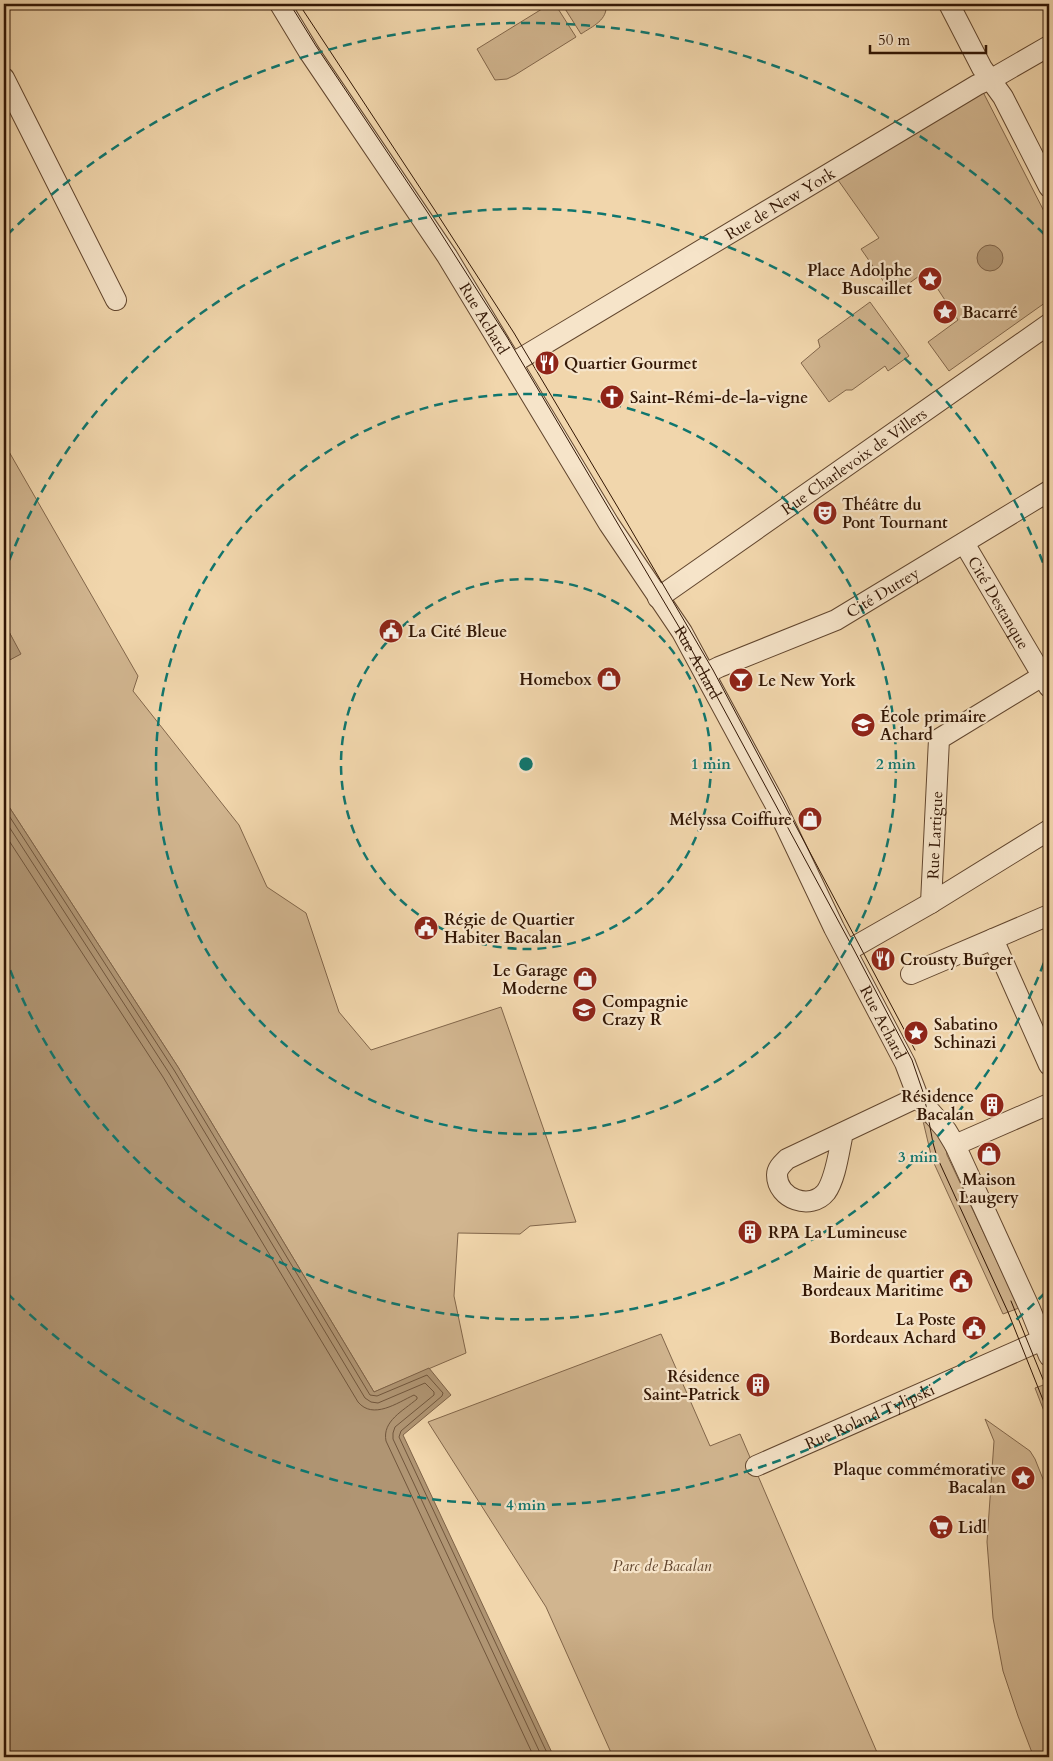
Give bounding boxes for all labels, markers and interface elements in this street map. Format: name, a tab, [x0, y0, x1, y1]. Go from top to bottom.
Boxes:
scale bar	[870, 22, 987, 54]
text: 50 m	[878, 30, 910, 50]
street label: Rue de New York	[721, 162, 840, 245]
place label: Place Adolphe Buscaillet	[807, 260, 912, 300]
place icon: Place Adolphe Buscaillet	[917, 266, 943, 292]
street label: Rue Achard	[454, 279, 514, 359]
place icon: Bacarré	[932, 299, 958, 325]
place label: Bacarré	[962, 302, 1018, 324]
restaurant icon: Quartier Gourmet	[534, 350, 560, 376]
place label: Quartier Gourmet	[564, 353, 698, 375]
church icon: Saint-Rémi-de-la-vigne	[599, 384, 625, 410]
place label: Saint-Rémi-de-la-vigne	[630, 387, 808, 409]
street label: Rue Charlevoix de Villers	[777, 403, 931, 520]
place label: Théâtre du Pont Tournant	[842, 494, 948, 534]
theatre icon: Théâtre du Pont Tournant	[812, 500, 838, 526]
street label: Cité Destanque	[962, 552, 1034, 654]
street label: Cité Dutrey	[842, 562, 924, 623]
public building icon: La Cité Bleue	[378, 618, 404, 644]
place label: La Cité Bleue	[408, 621, 507, 643]
street label: Rue Achard	[669, 621, 726, 703]
shop icon: Homebox	[596, 666, 622, 692]
bar icon: Le New York	[728, 667, 754, 693]
place label: Homebox	[519, 669, 592, 691]
place label: Le New York	[758, 670, 856, 692]
place label: École primaire Achard	[880, 705, 987, 746]
school or university icon: École primaire Achard	[850, 712, 876, 738]
text: 1 min	[691, 754, 731, 774]
text: 2 min	[876, 754, 916, 774]
centre of rings	[517, 755, 535, 773]
street label: Rue Lartigue	[922, 790, 948, 880]
shop icon: Mélyssa Coiffure	[797, 806, 823, 832]
place label: Mélyssa Coiffure	[670, 809, 792, 831]
place label: Régie de Quartier Habiter Bacalan	[444, 909, 575, 949]
public building icon: Régie de Quartier Habiter Bacalan	[413, 915, 439, 941]
restaurant icon: Crousty Burger	[870, 946, 896, 972]
place label: Crousty Burger	[900, 949, 1013, 971]
place label: Le Garage Moderne	[493, 960, 568, 1000]
shop icon: Le Garage Moderne	[572, 966, 598, 992]
street label: Rue Achard	[854, 982, 911, 1064]
place label: Compagnie Crazy R	[602, 991, 688, 1031]
school or university icon: Compagnie Crazy R	[571, 997, 597, 1023]
place label: Sabatino Schinazi	[934, 1014, 998, 1054]
place icon: Sabatino Schinazi	[903, 1020, 929, 1046]
place label: Résidence Bacalan	[901, 1086, 975, 1126]
building icon: Résidence Bacalan	[979, 1092, 1005, 1118]
shop icon: Maison Laugery	[976, 1141, 1002, 1167]
text: 3 min	[898, 1147, 938, 1167]
place label: Maison Laugery	[959, 1169, 1019, 1209]
building icon: RPA La Lumineuse	[737, 1219, 763, 1245]
place label: RPA La Lumineuse	[768, 1222, 907, 1244]
place label: Mairie de quartier Bordeaux Maritime	[802, 1262, 945, 1302]
public building icon: Mairie de quartier Bordeaux Maritime	[948, 1268, 974, 1294]
place label: La Poste Bordeaux Achard	[829, 1309, 956, 1349]
public building icon: La Poste Bordeaux Achard	[961, 1315, 987, 1341]
place label: Résidence Saint-Patrick	[643, 1366, 740, 1406]
building icon: Résidence Saint-Patrick	[745, 1372, 771, 1398]
street label: Rue Roland Tylipski	[801, 1379, 939, 1455]
place label: Plaque commémorative Bacalan	[833, 1459, 1007, 1499]
place icon: Plaque commémorative Bacalan	[1010, 1465, 1036, 1491]
text: 4 min	[506, 1495, 546, 1515]
supermarket icon: Lidl	[928, 1514, 954, 1540]
place label: Lidl	[958, 1517, 987, 1539]
park label: Parc de Bacalan	[612, 1555, 712, 1577]

